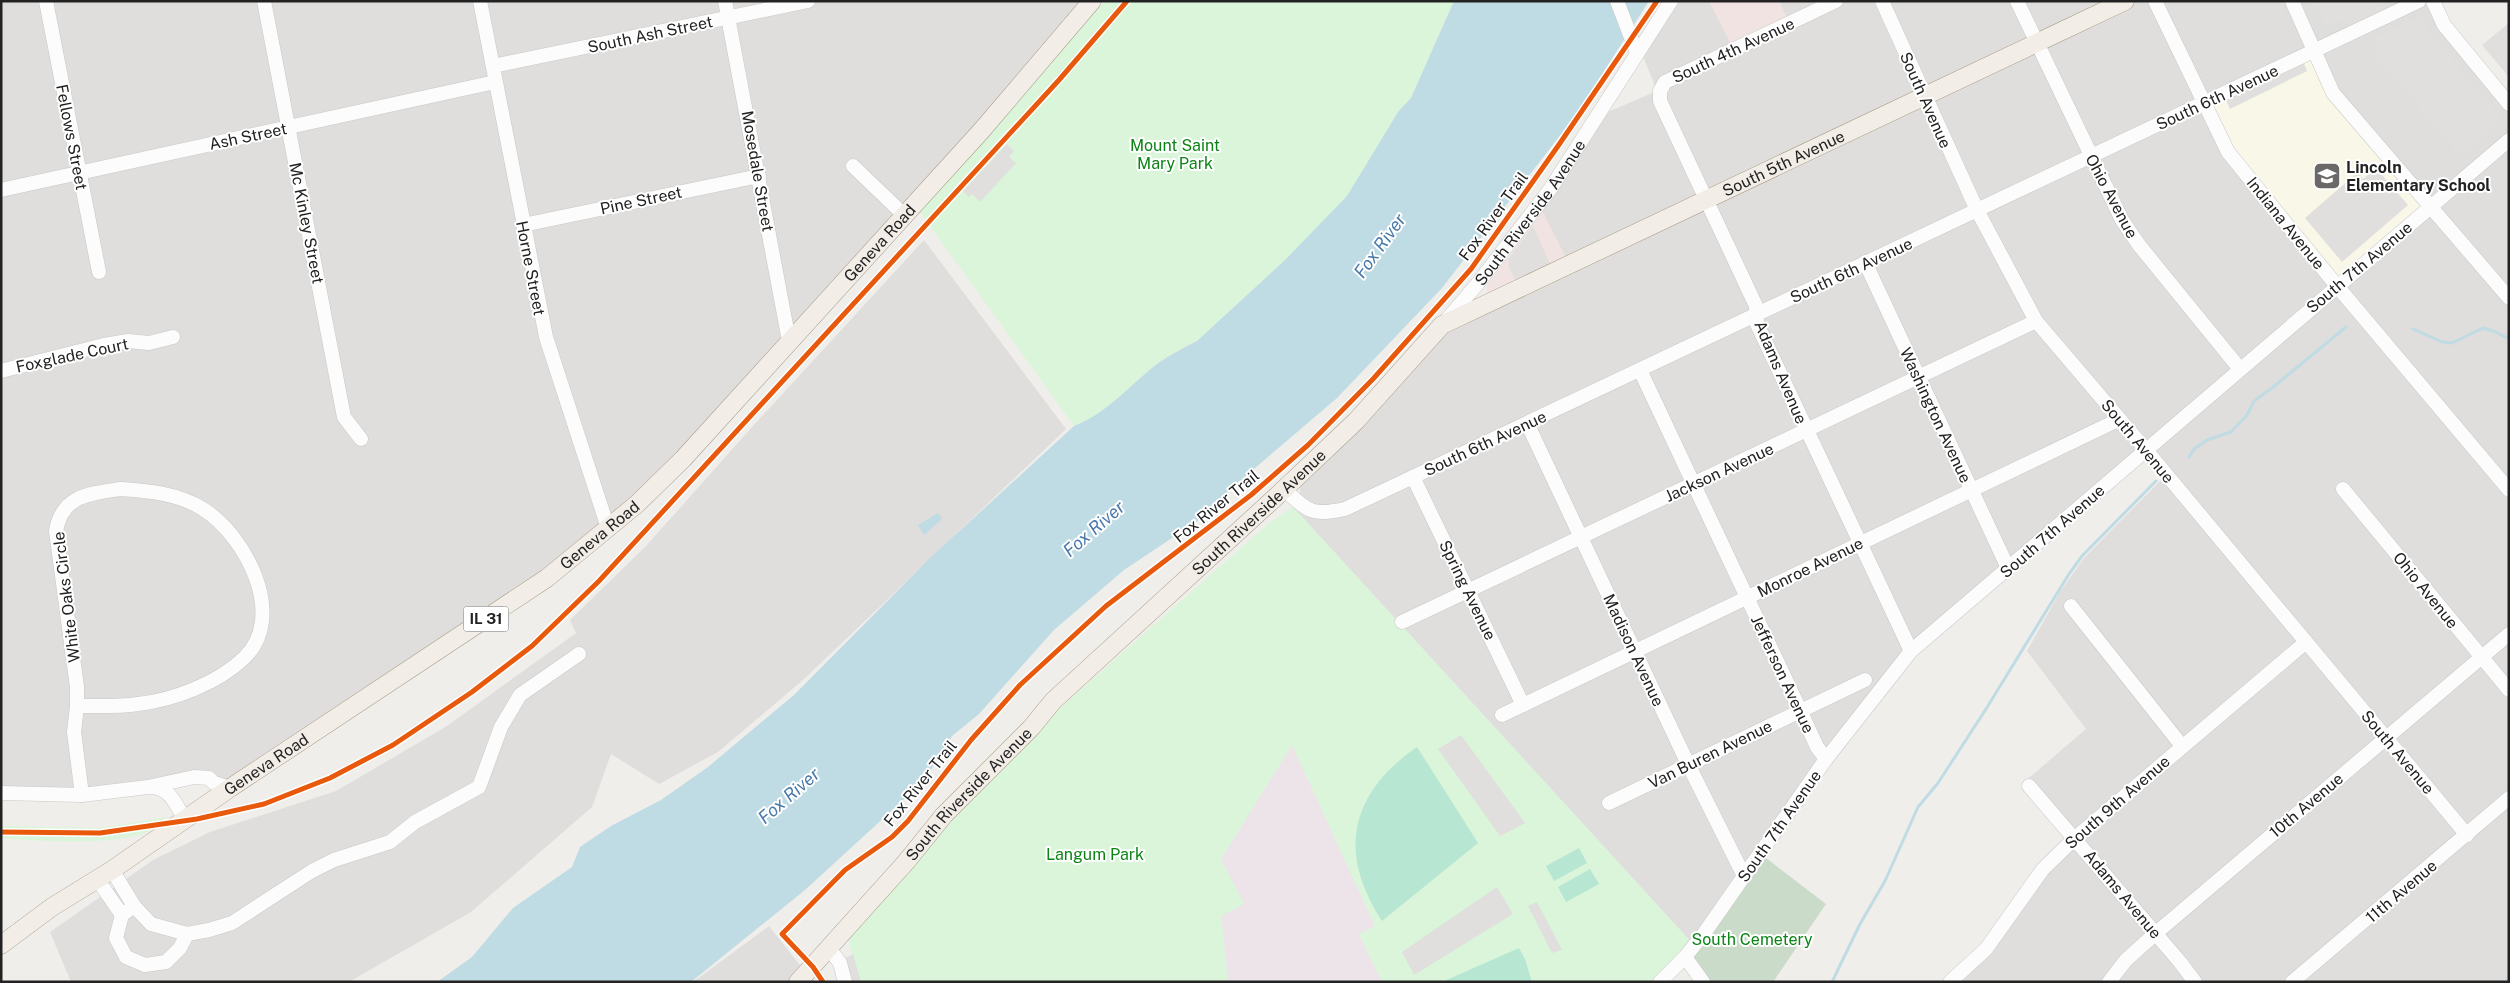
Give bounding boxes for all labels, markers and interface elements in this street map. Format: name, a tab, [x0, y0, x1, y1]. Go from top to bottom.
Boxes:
street label: South Ash Street	[586, 12, 714, 57]
street label: South 4th Avenue	[1669, 14, 1797, 87]
street label: South Avenue	[1896, 49, 1955, 151]
street label: South 6th Avenue	[2153, 61, 2281, 134]
street label: Fellows Street	[52, 83, 91, 192]
street label: Mosedale Street	[738, 109, 778, 233]
street label: Ash Street	[207, 119, 289, 154]
street label: South 5th Avenue	[1719, 126, 1848, 201]
park label: Mount Saint Mary Park	[1130, 136, 1220, 173]
street label: South Riverside Avenue	[1471, 136, 1589, 290]
street label: Ohio Avenue	[2081, 151, 2142, 242]
place label: Lincoln Elementary School	[2346, 158, 2491, 195]
street label: Mc Kinley Street	[285, 161, 328, 285]
school or university icon: Lincoln Elementary School	[2312, 161, 2342, 191]
street label: Fox River Trail	[1455, 168, 1532, 264]
street label: Indiana Avenue	[2243, 173, 2329, 273]
street label: Pine Street	[599, 183, 684, 218]
street label: Geneva Road	[840, 201, 920, 286]
water label: Fox River	[1349, 209, 1410, 282]
street label: South 7th Avenue	[2303, 218, 2416, 317]
street label: Horne Street	[512, 219, 549, 317]
street label: South 6th Avenue	[1787, 234, 1915, 307]
street label: Adams Avenue	[1750, 318, 1811, 427]
street label: Foxglade Court	[14, 334, 130, 377]
street label: Washington Avenue	[1896, 345, 1975, 486]
street label: South Avenue	[2097, 396, 2178, 487]
street label: South 6th Avenue	[1421, 407, 1549, 480]
street label: Jackson Avenue	[1662, 439, 1777, 506]
street label: South Riverside Avenue	[1188, 446, 1330, 579]
street label: Fox River Trail	[1169, 466, 1263, 547]
street label: South 7th Avenue	[1996, 481, 2108, 582]
water label: Fox River	[1059, 496, 1129, 561]
street label: Geneva Road	[556, 497, 644, 574]
street label: White Oaks Circle	[49, 530, 84, 663]
street label: Monroe Avenue	[1754, 534, 1866, 601]
street label: Spring Avenue	[1435, 537, 1500, 643]
street label: Ohio Avenue	[2389, 548, 2462, 632]
street label: Madison Avenue	[1599, 591, 1668, 709]
road number: IL 31	[464, 606, 508, 632]
street label: Jefferson Avenue	[1747, 612, 1818, 736]
street label: South Avenue	[2357, 707, 2438, 798]
street label: Van Buren Avenue	[1645, 716, 1775, 793]
street label: South Riverside Avenue	[902, 724, 1036, 865]
street label: Geneva Road	[220, 730, 312, 799]
street label: Fox River Trail	[880, 736, 961, 830]
street label: South 9th Avenue	[2061, 752, 2174, 853]
water label: Fox River	[754, 763, 824, 828]
street label: South 7th Avenue	[1734, 767, 1825, 886]
street label: 10th Avenue	[2266, 769, 2347, 842]
park label: Langum Park	[1046, 845, 1144, 864]
street label: Adams Avenue	[2080, 846, 2165, 943]
street label: 11th Avenue	[2362, 856, 2441, 927]
park label: South Cemetery	[1691, 930, 1813, 949]

